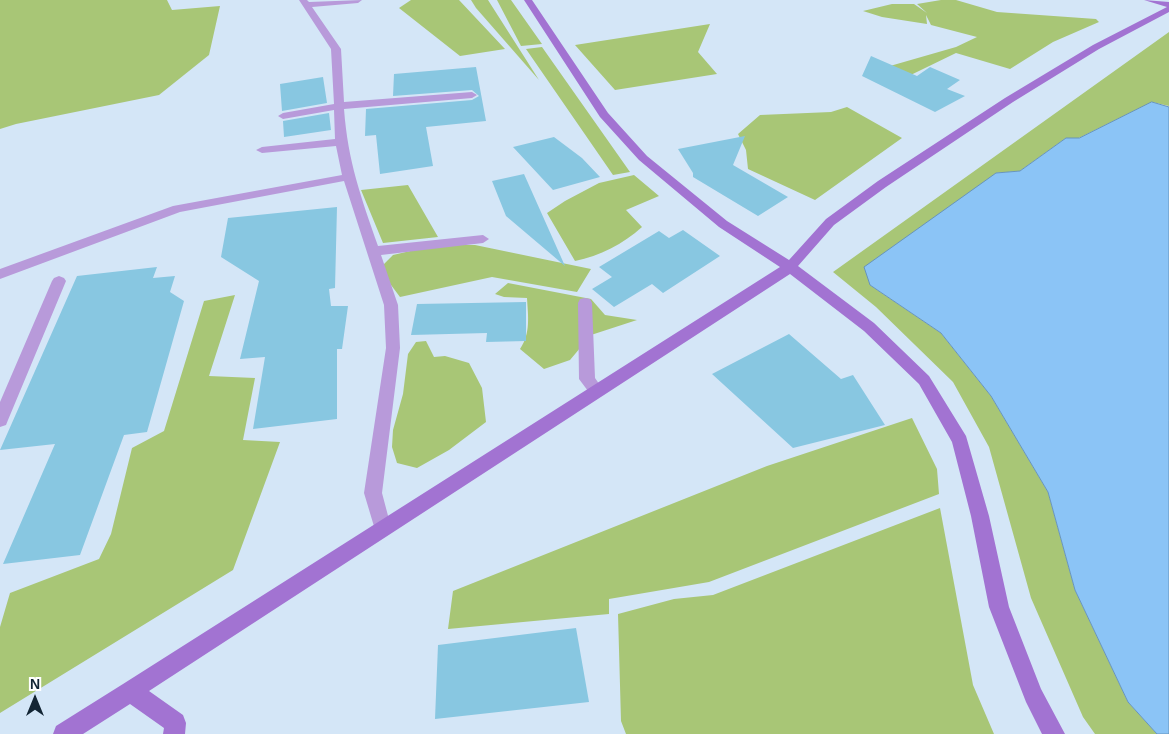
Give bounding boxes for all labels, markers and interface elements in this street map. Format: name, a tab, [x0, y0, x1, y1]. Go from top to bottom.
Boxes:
north arrow	[10, 674, 60, 724]
text: N	[30, 676, 40, 692]

